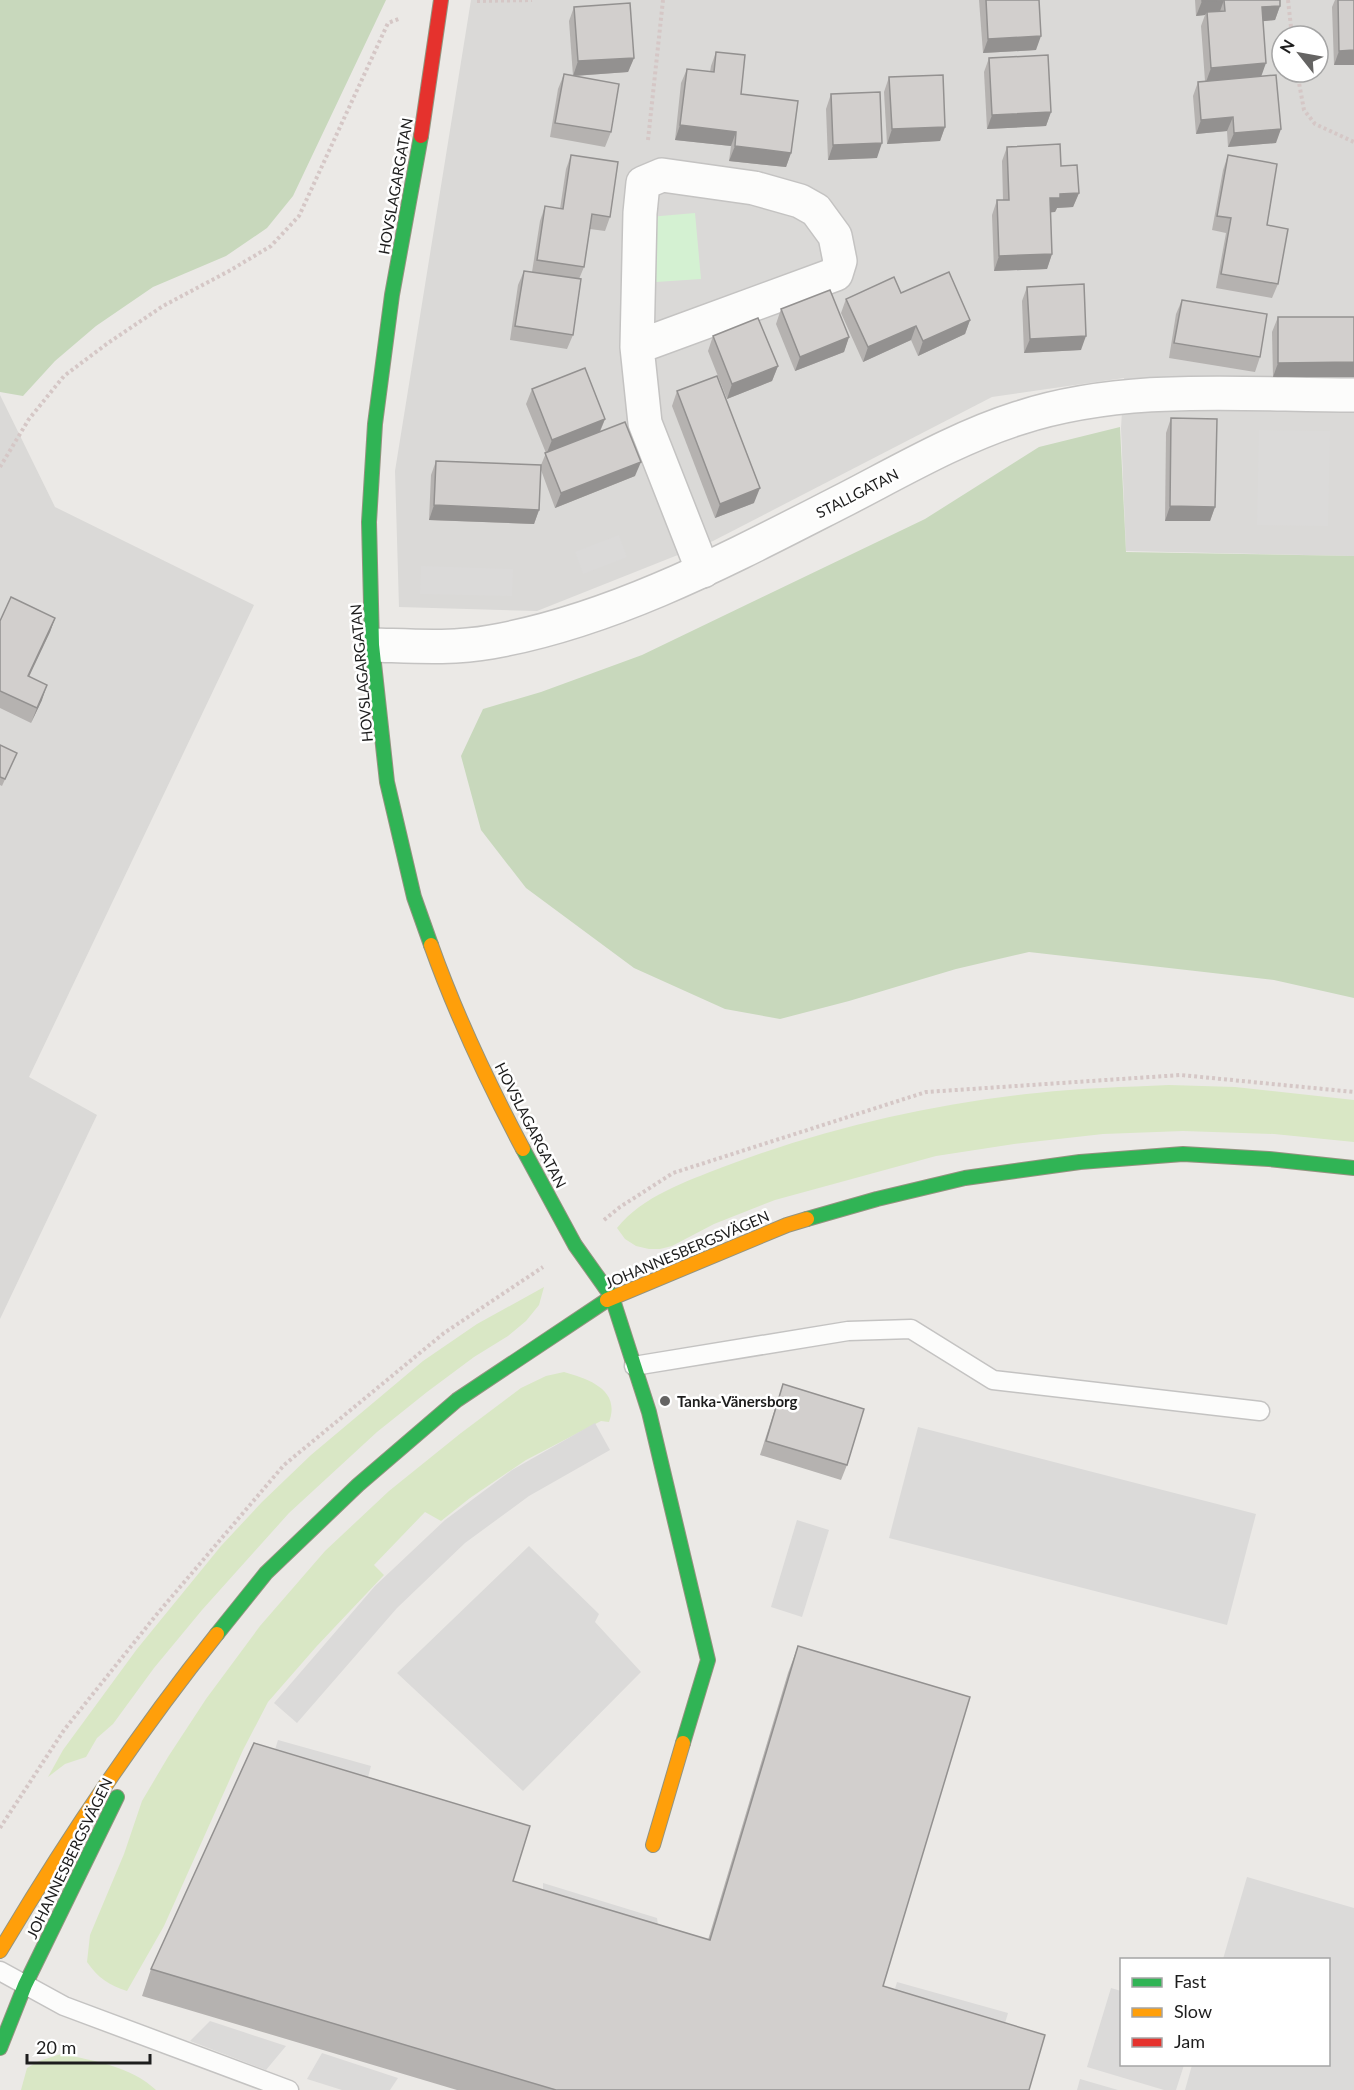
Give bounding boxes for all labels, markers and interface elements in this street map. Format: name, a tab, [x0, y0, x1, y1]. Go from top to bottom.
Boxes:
north arrow	[1270, 24, 1330, 84]
text: N	[1275, 36, 1298, 56]
street label: HOVSLAGARGATAN	[374, 116, 416, 256]
street label: STALLGATAN	[813, 464, 901, 522]
street label: HOVSLAGARGATAN	[346, 603, 376, 743]
street label: HOVSLAGARGATAN	[492, 1059, 570, 1191]
street label: JOHANNESBERGSVÄGEN	[602, 1206, 772, 1292]
place label: Tanka-Vänersborg	[677, 1392, 798, 1410]
marker: Tanka-Vänersborg	[658, 1394, 672, 1408]
street label: JOHANNESBERGSVÄGEN	[22, 1775, 116, 1941]
legend	[1120, 1958, 1330, 2066]
text: Fast	[1174, 1970, 1207, 1992]
text: Slow	[1174, 2000, 1212, 2022]
scale bar	[27, 2027, 150, 2065]
text: Jam	[1174, 2030, 1205, 2052]
text: 20 m	[36, 2036, 76, 2058]

